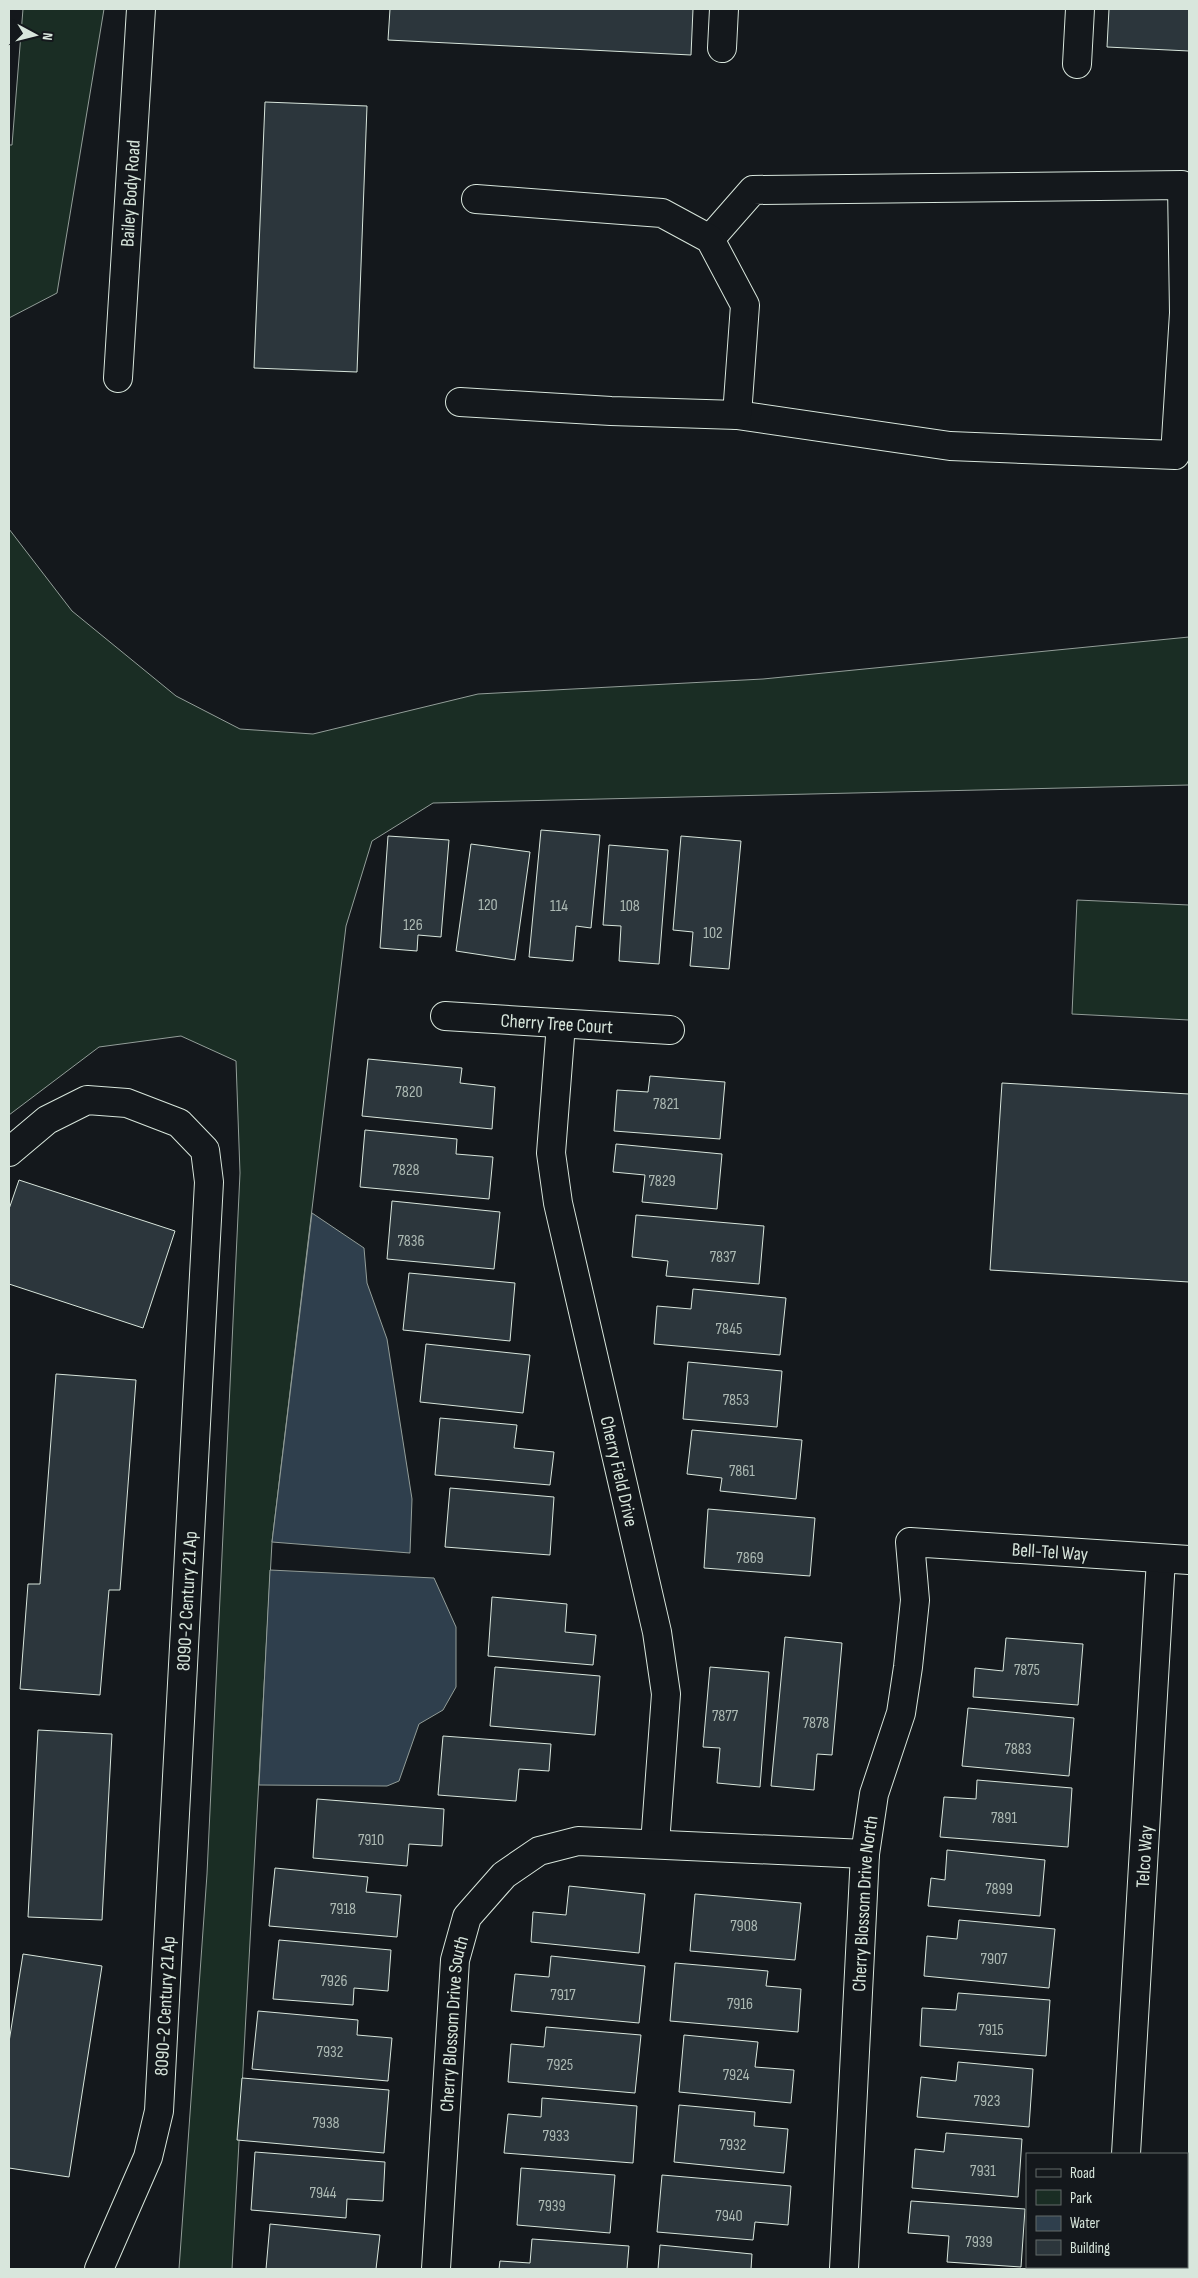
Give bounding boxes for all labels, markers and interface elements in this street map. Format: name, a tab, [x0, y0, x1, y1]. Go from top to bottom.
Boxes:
north arrow	[10, 10, 60, 60]
text: N	[39, 32, 56, 41]
street label: Bailey Body Road	[116, 139, 146, 248]
house number: 120	[478, 896, 498, 915]
house number: 114	[550, 897, 568, 916]
house number: 108	[620, 897, 640, 916]
house number: 126	[403, 916, 423, 935]
house number: 102	[703, 924, 723, 943]
street label: Cherry Tree Court	[500, 1009, 614, 1039]
house number: 7820	[395, 1083, 423, 1102]
house number: 7821	[653, 1095, 679, 1114]
house number: 7828	[392, 1161, 420, 1180]
house number: 7829	[648, 1172, 676, 1191]
house number: 7836	[397, 1232, 425, 1251]
house number: 7837	[710, 1248, 737, 1267]
house number: 7845	[716, 1320, 742, 1339]
house number: 7853	[723, 1391, 749, 1410]
street label: Cherry Field Drive	[595, 1414, 642, 1529]
house number: 7861	[729, 1462, 755, 1481]
street label: 8090-2 Century 21 Ap	[172, 1531, 203, 1672]
street label: Bell-Tel Way	[1011, 1539, 1089, 1567]
house number: 7869	[736, 1549, 764, 1568]
house number: 7875	[1014, 1661, 1040, 1680]
house number: 7877	[712, 1707, 739, 1726]
house number: 7878	[803, 1714, 829, 1733]
house number: 7883	[1004, 1740, 1032, 1759]
house number: 7891	[991, 1809, 1017, 1828]
street label: Cherry Blossom Drive North	[848, 1814, 884, 1992]
street label: Telco Way	[1132, 1824, 1158, 1888]
house number: 7910	[358, 1831, 384, 1850]
house number: 7899	[985, 1880, 1013, 1899]
house number: 7918	[330, 1900, 356, 1919]
house number: 7908	[730, 1917, 758, 1936]
street label: Cherry Blossom Drive South	[436, 1933, 474, 2113]
street label: 8090-2 Century 21 Ap	[150, 1936, 181, 2077]
house number: 7907	[981, 1950, 1008, 1969]
house number: 7926	[320, 1972, 348, 1991]
house number: 7917	[550, 1986, 576, 2005]
house number: 7916	[727, 1995, 753, 2014]
house number: 7915	[978, 2021, 1004, 2040]
house number: 7932	[317, 2043, 343, 2062]
house number: 7925	[547, 2056, 573, 2075]
house number: 7924	[723, 2066, 750, 2085]
house number: 7923	[974, 2092, 1000, 2111]
house number: 7938	[312, 2114, 340, 2133]
house number: 7933	[543, 2127, 569, 2146]
house number: 7932	[720, 2136, 746, 2155]
legend	[1026, 2153, 1188, 2268]
house number: 7931	[970, 2162, 996, 2181]
text: Road	[1070, 2164, 1095, 2183]
house number: 7944	[310, 2184, 337, 2203]
text: Park	[1070, 2189, 1092, 2208]
house number: 7939	[538, 2197, 566, 2216]
house number: 7940	[715, 2207, 743, 2226]
text: Water	[1070, 2214, 1101, 2233]
house number: 7939	[965, 2233, 993, 2252]
text: Building	[1070, 2239, 1110, 2258]

